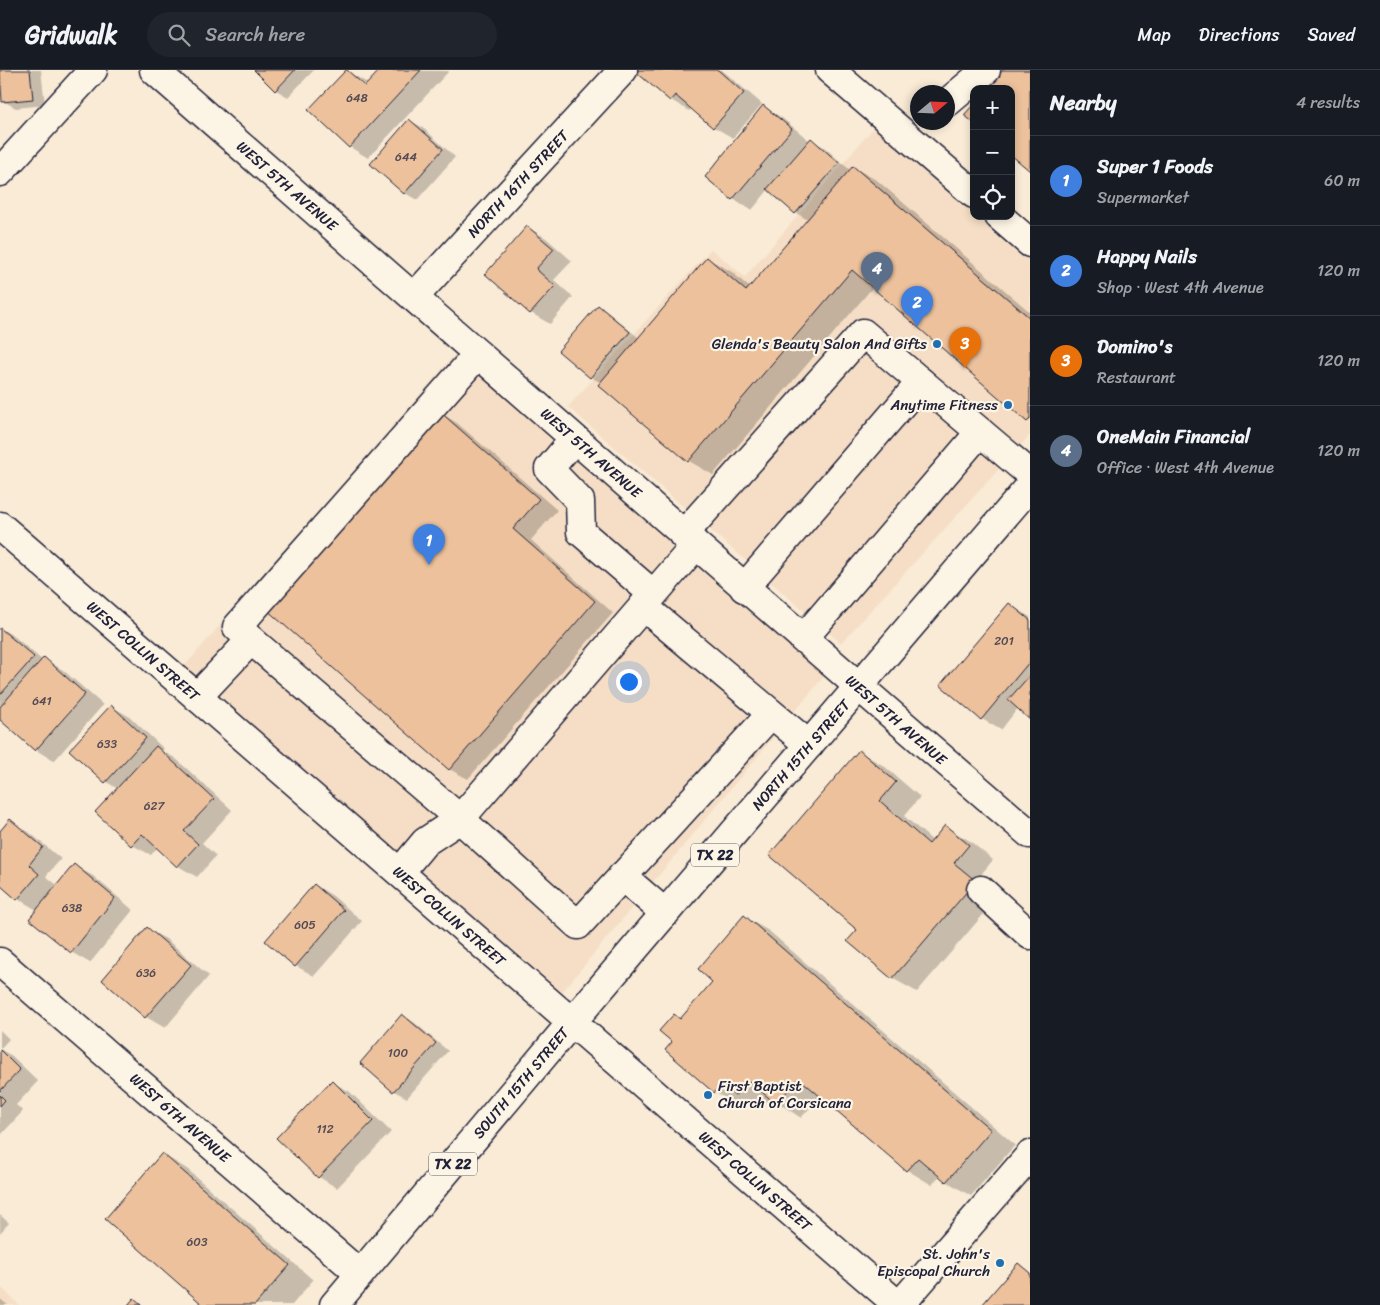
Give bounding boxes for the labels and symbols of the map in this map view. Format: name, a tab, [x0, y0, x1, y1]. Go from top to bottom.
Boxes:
north arrow	[910, 85, 955, 130]
house number: 648	[346, 87, 368, 109]
street label: NORTH 16TH STREET	[461, 123, 576, 244]
street label: WEST 5TH AVENUE	[230, 134, 345, 239]
house number: 644	[395, 146, 417, 168]
pin: 4	[861, 252, 893, 293]
pin: 2	[901, 286, 933, 327]
pin: 3	[949, 327, 981, 368]
place label: Glenda's Beauty Salon And Gifts	[712, 331, 927, 357]
marker: Glenda's Beauty Salon And Gifts	[931, 338, 943, 350]
place label: Anytime Fitness	[889, 392, 998, 418]
marker: Anytime Fitness	[1002, 399, 1014, 411]
street label: WEST 5TH AVENUE	[534, 401, 649, 506]
pin: 1	[413, 524, 445, 565]
street label: WEST COLLIN STREET	[80, 594, 206, 708]
house number: 201	[994, 630, 1014, 652]
street label: WEST 5TH AVENUE	[839, 668, 954, 773]
your location	[616, 669, 642, 695]
house number: 641	[32, 690, 52, 712]
street label: NORTH 15TH STREET	[745, 692, 858, 817]
house number: 633	[97, 733, 117, 755]
house number: 627	[144, 795, 165, 817]
road number: TX 22	[691, 844, 739, 866]
street label: WEST COLLIN STREET	[386, 859, 512, 973]
house number: 638	[62, 897, 82, 919]
house number: 605	[294, 914, 316, 936]
house number: 636	[136, 962, 156, 984]
street label: SOUTH 15TH STREET	[466, 1020, 577, 1145]
house number: 100	[388, 1042, 409, 1064]
street label: WEST 6TH AVENUE	[123, 1066, 238, 1171]
place label: First Baptist Church of Corsicana	[718, 1073, 852, 1116]
marker: First Baptist Church of Corsicana	[702, 1089, 714, 1101]
house number: 112	[316, 1118, 334, 1140]
street label: WEST COLLIN STREET	[692, 1124, 818, 1238]
road number: TX 22	[429, 1152, 477, 1176]
house number: 603	[187, 1231, 208, 1253]
place label: St. John's Episcopal Church	[877, 1241, 990, 1284]
marker: St. John's Episcopal Church	[994, 1257, 1006, 1269]

